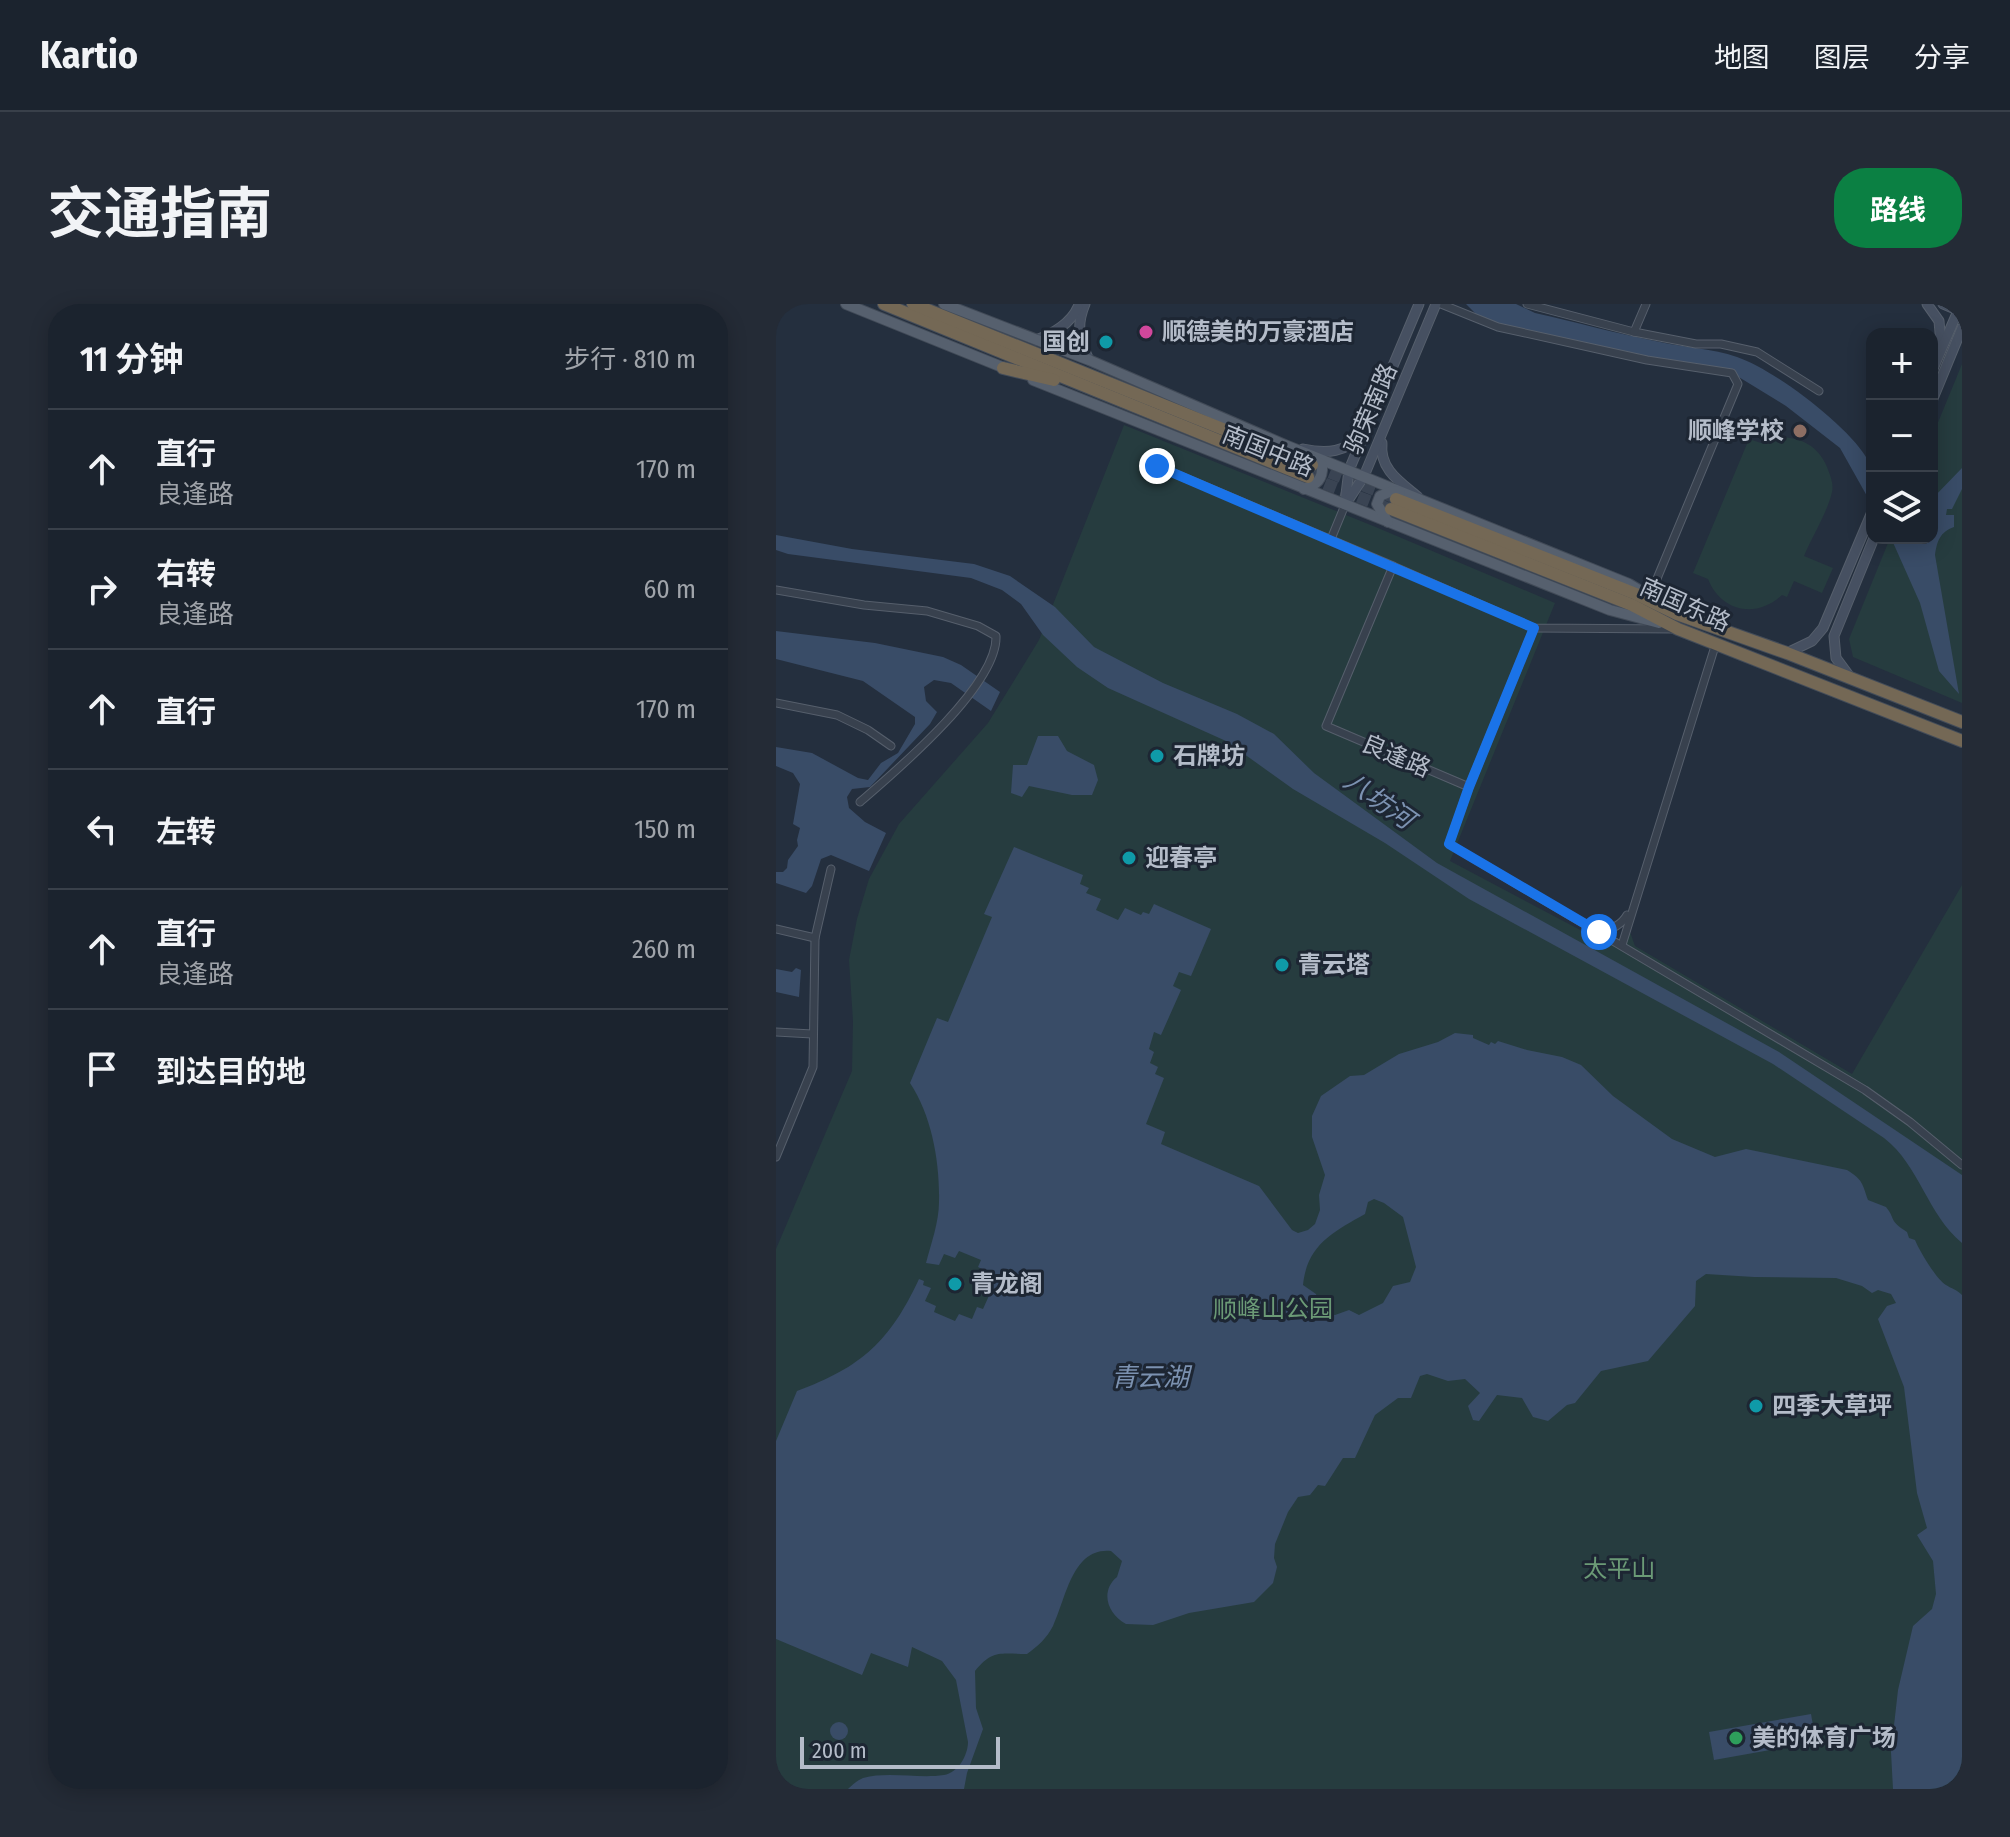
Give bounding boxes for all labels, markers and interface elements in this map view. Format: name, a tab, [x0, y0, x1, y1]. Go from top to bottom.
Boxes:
text: Kartio	[40, 32, 138, 78]
text: 地图	[1714, 41, 1770, 74]
text: 图层	[1814, 41, 1870, 74]
text: 分享	[1914, 41, 1970, 74]
button: 路线	[1834, 168, 1962, 248]
text: 交通指南	[48, 181, 272, 248]
place label: 顺德美的万豪酒店	[1162, 318, 1354, 346]
marker: 顺德美的万豪酒店	[1137, 323, 1155, 341]
place label: 国创	[1042, 328, 1090, 356]
map controls	[1866, 328, 1938, 544]
button: +	[1866, 328, 1938, 400]
marker: 国创	[1097, 333, 1115, 351]
text: 11 分钟	[80, 339, 183, 380]
text: 步行 · 810 m	[564, 344, 696, 375]
street label: 驹荣南路	[1339, 359, 1403, 459]
button: −	[1866, 400, 1938, 472]
place label: 顺峰学校	[1688, 417, 1784, 445]
street label: 南国中路	[1218, 420, 1318, 482]
marker: 顺峰学校	[1791, 422, 1809, 440]
text: 直行	[156, 436, 216, 472]
icon: ahead	[80, 447, 124, 491]
route end	[1139, 448, 1175, 484]
text: 170 m	[636, 454, 696, 485]
button: layers	[1866, 472, 1938, 544]
text: 良逢路	[156, 479, 234, 510]
text: 右转	[156, 556, 216, 592]
icon: right	[80, 567, 124, 611]
street label: 南国东路	[1635, 573, 1735, 637]
text: 60 m	[643, 574, 696, 605]
text: 良逢路	[156, 599, 234, 630]
icon: ahead	[80, 687, 124, 731]
text: 直行	[156, 694, 216, 730]
text: 170 m	[636, 694, 696, 725]
street label: 良逢路	[1357, 729, 1435, 783]
place label: 石牌坊	[1173, 742, 1245, 770]
marker: 石牌坊	[1148, 747, 1166, 765]
water label: 八坊河	[1338, 765, 1424, 838]
icon: left	[80, 807, 124, 851]
text: 左转	[156, 814, 216, 850]
text: 150 m	[634, 814, 696, 845]
place label: 迎春亭	[1145, 844, 1217, 872]
marker: 迎春亭	[1120, 849, 1138, 867]
route start	[1581, 914, 1617, 950]
text: 直行	[156, 916, 216, 952]
icon: ahead	[80, 927, 124, 971]
text: 260 m	[632, 934, 696, 965]
place label: 青云塔	[1298, 951, 1370, 979]
marker: 青云塔	[1273, 956, 1291, 974]
text: 良逢路	[156, 959, 234, 990]
icon: arrive	[80, 1047, 124, 1091]
text: 到达目的地	[156, 1054, 306, 1090]
place label: 青龙阁	[971, 1270, 1043, 1298]
marker: 青龙阁	[946, 1275, 964, 1293]
park label: 顺峰山公园	[1213, 1295, 1333, 1323]
water label: 青云湖	[1111, 1362, 1193, 1393]
place label: 四季大草坪	[1772, 1392, 1892, 1420]
marker: 四季大草坪	[1747, 1397, 1765, 1415]
park label: 太平山	[1583, 1555, 1655, 1583]
place label: 美的体育广场	[1752, 1724, 1896, 1752]
marker: 美的体育广场	[1727, 1729, 1745, 1747]
scale bar	[800, 1733, 1000, 1769]
text: 200 m	[812, 1737, 867, 1764]

